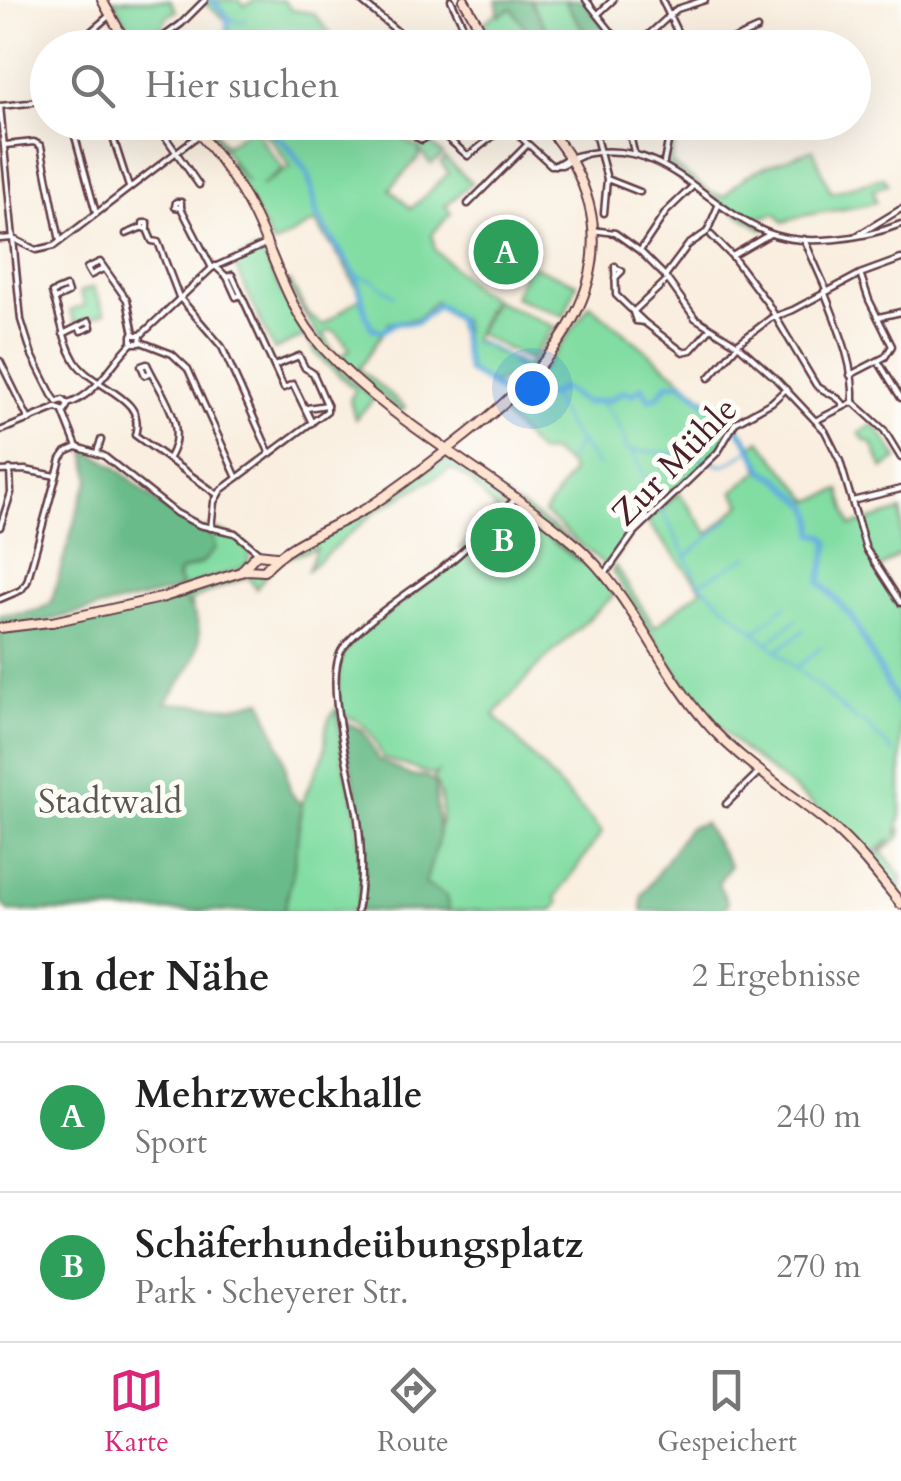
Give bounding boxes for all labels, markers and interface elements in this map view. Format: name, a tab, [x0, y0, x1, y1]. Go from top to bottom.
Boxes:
search box	[30, 30, 871, 140]
icon: search	[65, 58, 120, 113]
text: Hier suchen	[145, 59, 339, 111]
pin: A	[474, 214, 538, 290]
your location	[507, 363, 558, 414]
street label: Zur Mühle	[601, 387, 748, 537]
pin: B	[470, 502, 536, 578]
park label: Stadtwald	[38, 778, 182, 826]
text: In der Nähe	[40, 948, 270, 1005]
text: 2 Ergebnisse	[692, 954, 861, 998]
text: Mehrzweckhalle	[135, 1069, 422, 1121]
text: A	[60, 1095, 85, 1139]
text: 240 m	[776, 1095, 861, 1139]
text: Sport	[135, 1121, 207, 1165]
text: Schäferhundeübungsplatz	[135, 1219, 583, 1271]
text: B	[61, 1245, 84, 1289]
text: 270 m	[776, 1245, 861, 1289]
text: Park · Scheyerer Str.	[135, 1271, 408, 1315]
tab: Karte	[104, 1363, 169, 1461]
tab: Route	[377, 1363, 449, 1461]
tab: Gespeichert	[657, 1363, 797, 1461]

